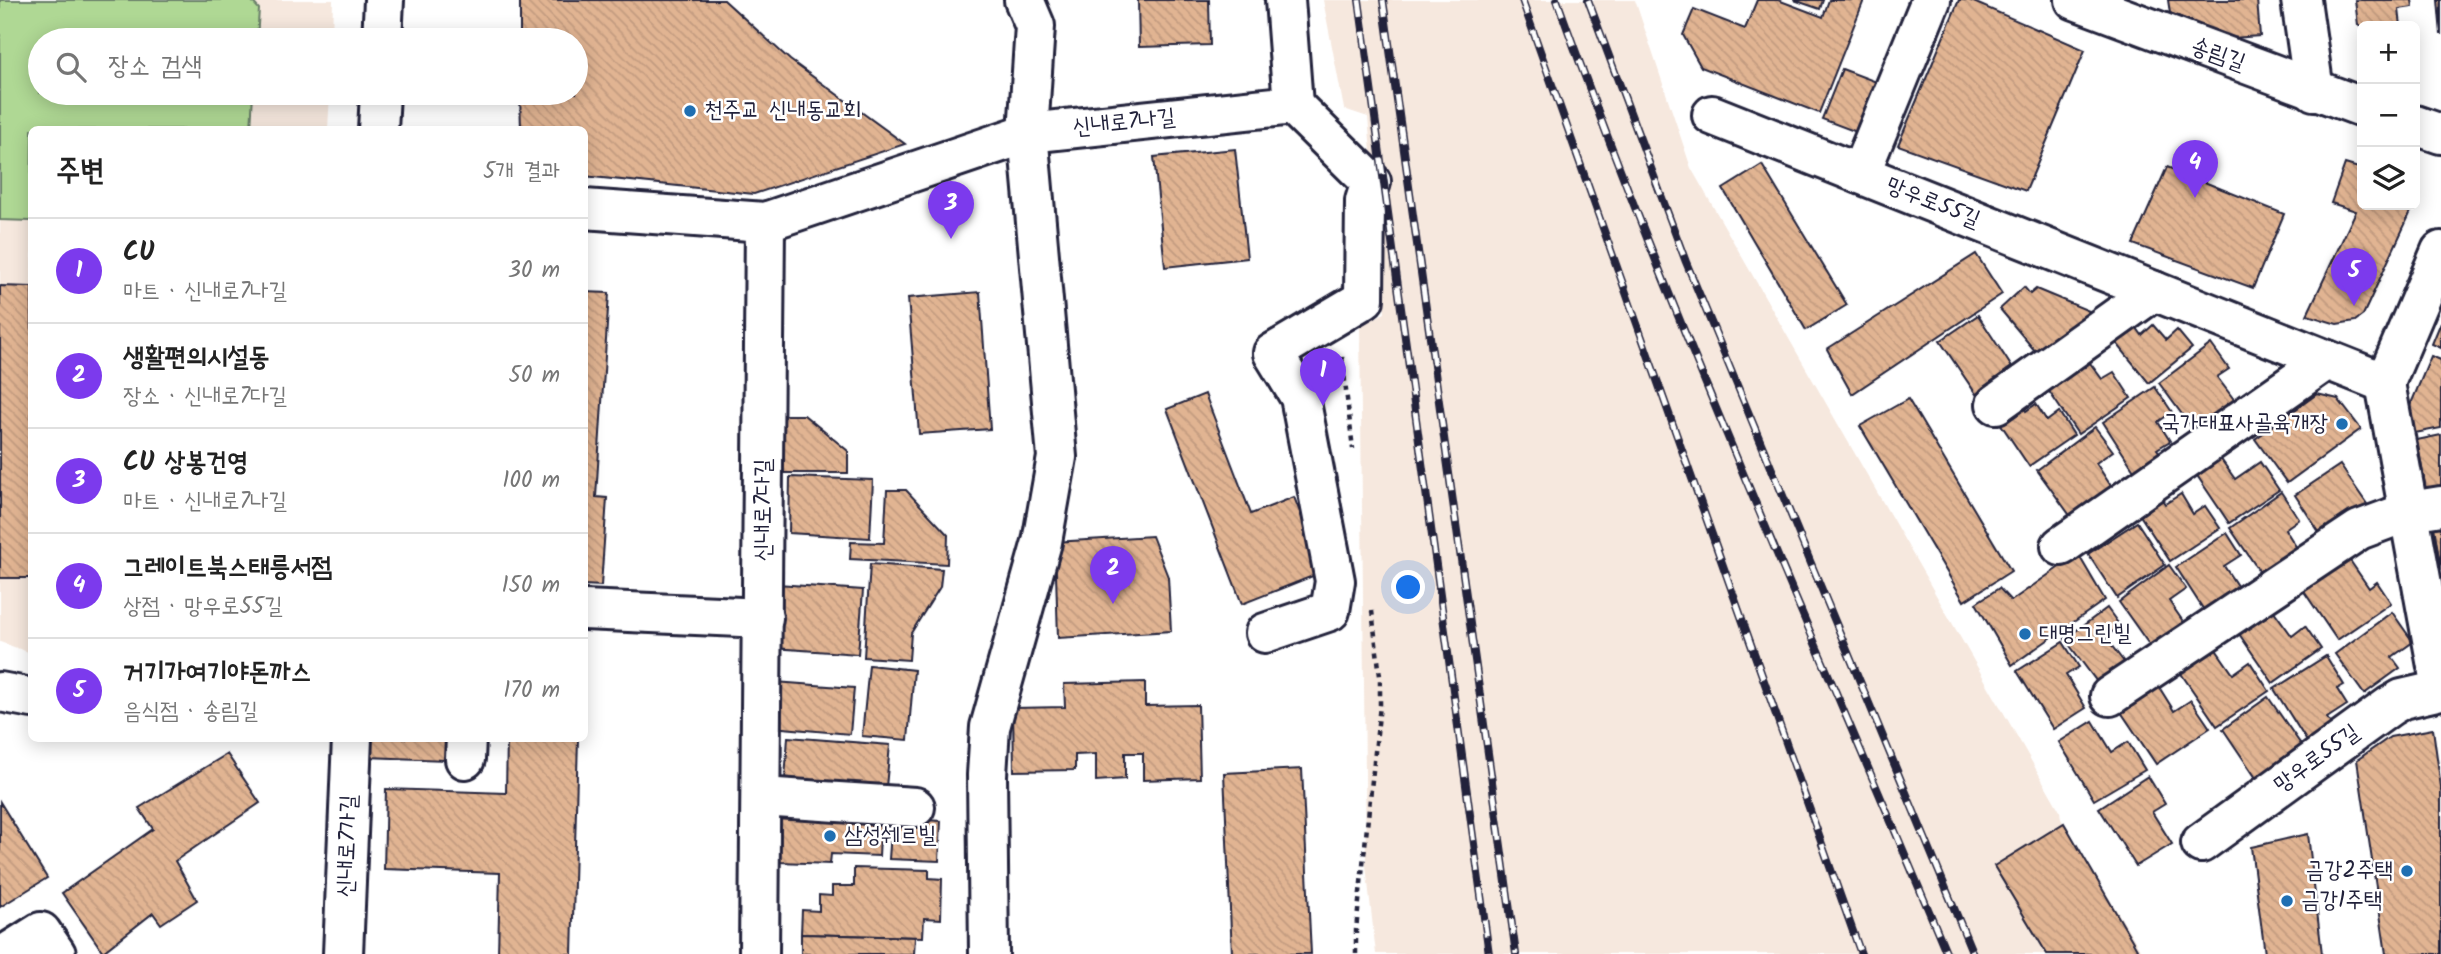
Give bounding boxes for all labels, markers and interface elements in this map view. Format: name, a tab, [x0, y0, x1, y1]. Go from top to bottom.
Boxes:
map controls	[2357, 21, 2420, 210]
button: +	[2357, 21, 2420, 84]
search box	[28, 28, 588, 105]
street label: 송림길	[2186, 29, 2250, 81]
text: 장소 검색	[108, 46, 202, 88]
icon: search	[52, 48, 90, 86]
button: −	[2357, 84, 2420, 147]
place label: 천주교 신내동교회	[704, 93, 861, 129]
street label: 신내로7나길	[1071, 100, 1177, 146]
marker: 천주교 신내동교회	[682, 103, 698, 119]
pin: 4	[2172, 140, 2218, 198]
button: layers	[2357, 147, 2420, 210]
text: 주변	[56, 148, 104, 196]
text: 5개 결과	[483, 154, 560, 190]
street label: 망우로55길	[1880, 168, 1986, 238]
pin: 3	[928, 181, 974, 239]
text: CU	[123, 232, 155, 274]
pin: 5	[2331, 248, 2377, 306]
text: 1	[76, 253, 82, 289]
text: 30 m	[508, 253, 560, 289]
text: 마트 · 신내로7나길	[123, 274, 287, 310]
text: 생활편의시설동	[123, 337, 269, 379]
pin: 1	[1300, 348, 1346, 406]
text: 2	[72, 358, 86, 394]
text: 50 m	[509, 358, 560, 394]
text: 장소 · 신내로7다길	[123, 379, 287, 415]
place label: 국가대표사골육개장	[2161, 406, 2328, 442]
marker: 국가대표사골육개장	[2334, 416, 2350, 432]
text: CU 상봉건영	[123, 442, 248, 484]
street label: 신내로7다길	[746, 458, 782, 562]
text: 3	[73, 463, 85, 499]
text: 100 m	[502, 463, 560, 499]
text: 마트 · 신내로7나길	[123, 484, 287, 520]
pin: 2	[1090, 546, 1136, 604]
text: 그레이트북스태릉서점	[123, 547, 332, 589]
text: 4	[73, 568, 85, 604]
text: 150 m	[501, 568, 560, 604]
your location	[1391, 570, 1425, 604]
text: 상점 · 망우로55길	[123, 589, 283, 625]
place label: 대명그린빌	[2039, 616, 2132, 652]
marker: 대명그린빌	[2017, 626, 2033, 642]
text: 거기가여기야돈까스	[123, 652, 311, 694]
text: 5	[73, 673, 85, 709]
text: 170 m	[503, 673, 560, 709]
text: 음식점 · 송림길	[123, 694, 258, 730]
street label: 망우로55길	[2266, 715, 2368, 803]
street label: 신내로7가길	[328, 794, 368, 898]
place label: 삼성쉐르빌	[844, 818, 937, 854]
marker: 삼성쉐르빌	[822, 828, 838, 844]
place label: 금강2주택	[2306, 853, 2393, 889]
marker: 금강2주택	[2399, 863, 2415, 879]
place label: 금강1주택	[2301, 883, 2382, 919]
marker: 금강1주택	[2279, 893, 2295, 909]

